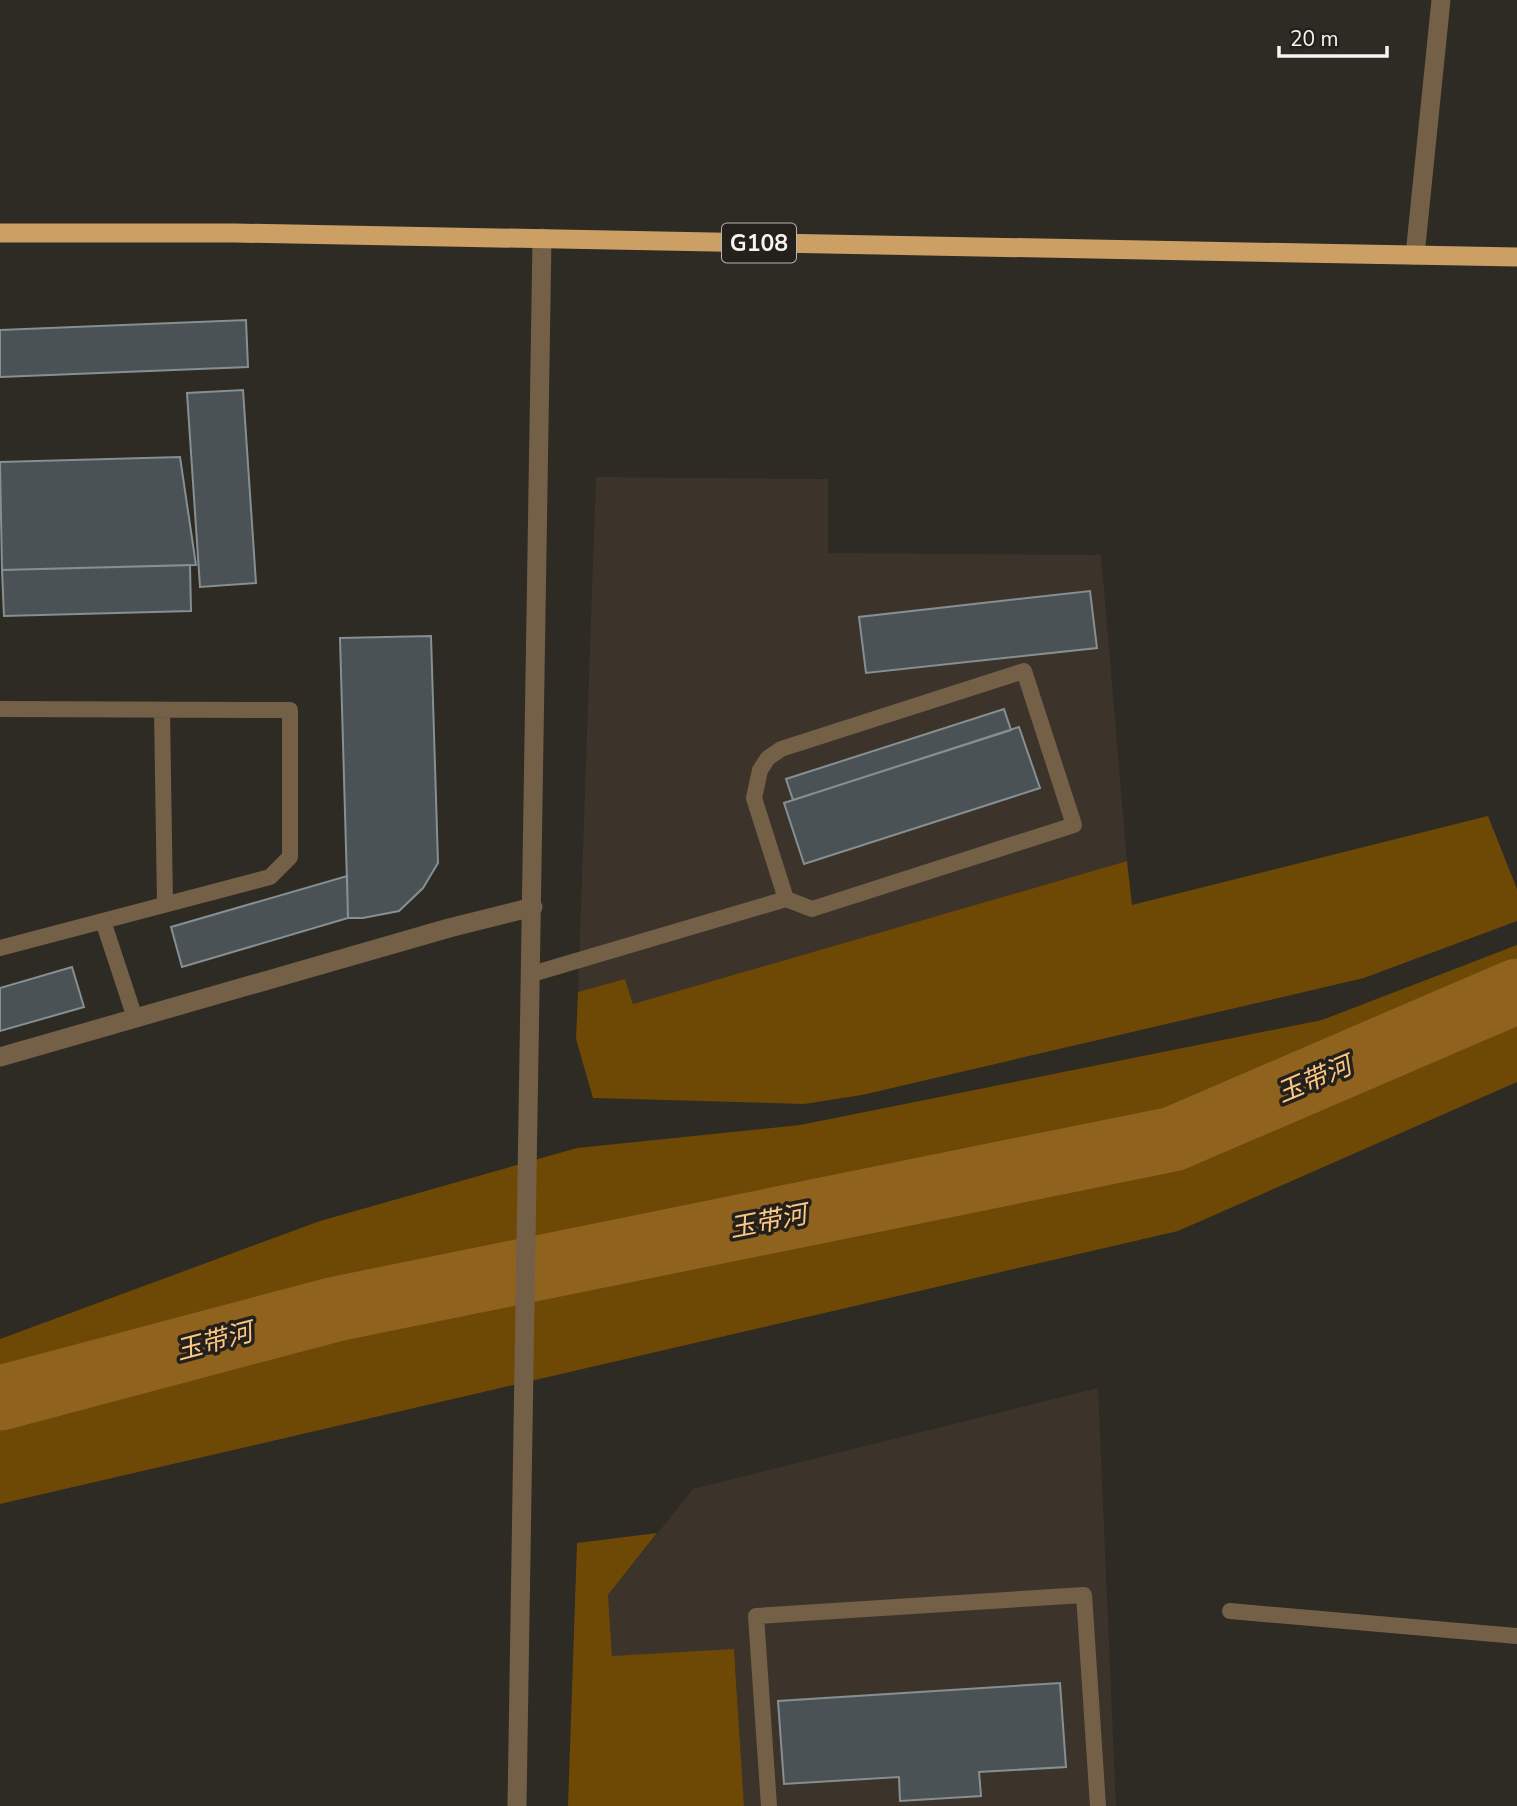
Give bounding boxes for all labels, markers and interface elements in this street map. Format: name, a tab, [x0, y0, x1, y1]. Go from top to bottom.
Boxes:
scale bar	[1279, 14, 1388, 58]
text: 20 m	[1290, 25, 1339, 53]
road number: G108	[722, 224, 796, 262]
water label: 玉带河	[1271, 1046, 1362, 1111]
water label: 玉带河	[726, 1196, 815, 1246]
water label: 玉带河	[172, 1313, 261, 1368]

